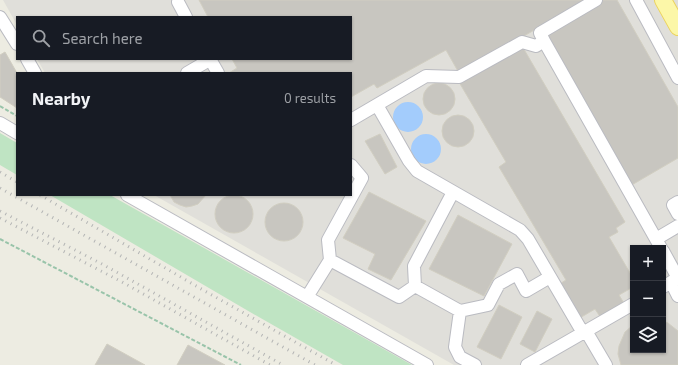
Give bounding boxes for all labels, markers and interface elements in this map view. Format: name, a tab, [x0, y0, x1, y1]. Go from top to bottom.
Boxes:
search box	[16, 16, 352, 60]
icon: search	[30, 27, 52, 49]
text: Search here	[62, 29, 143, 47]
text: Nearby	[32, 88, 90, 108]
text: 0 results	[284, 90, 336, 106]
map controls	[630, 245, 666, 353]
button: +	[630, 245, 666, 281]
button: −	[630, 281, 666, 317]
button: layers	[630, 317, 666, 353]

